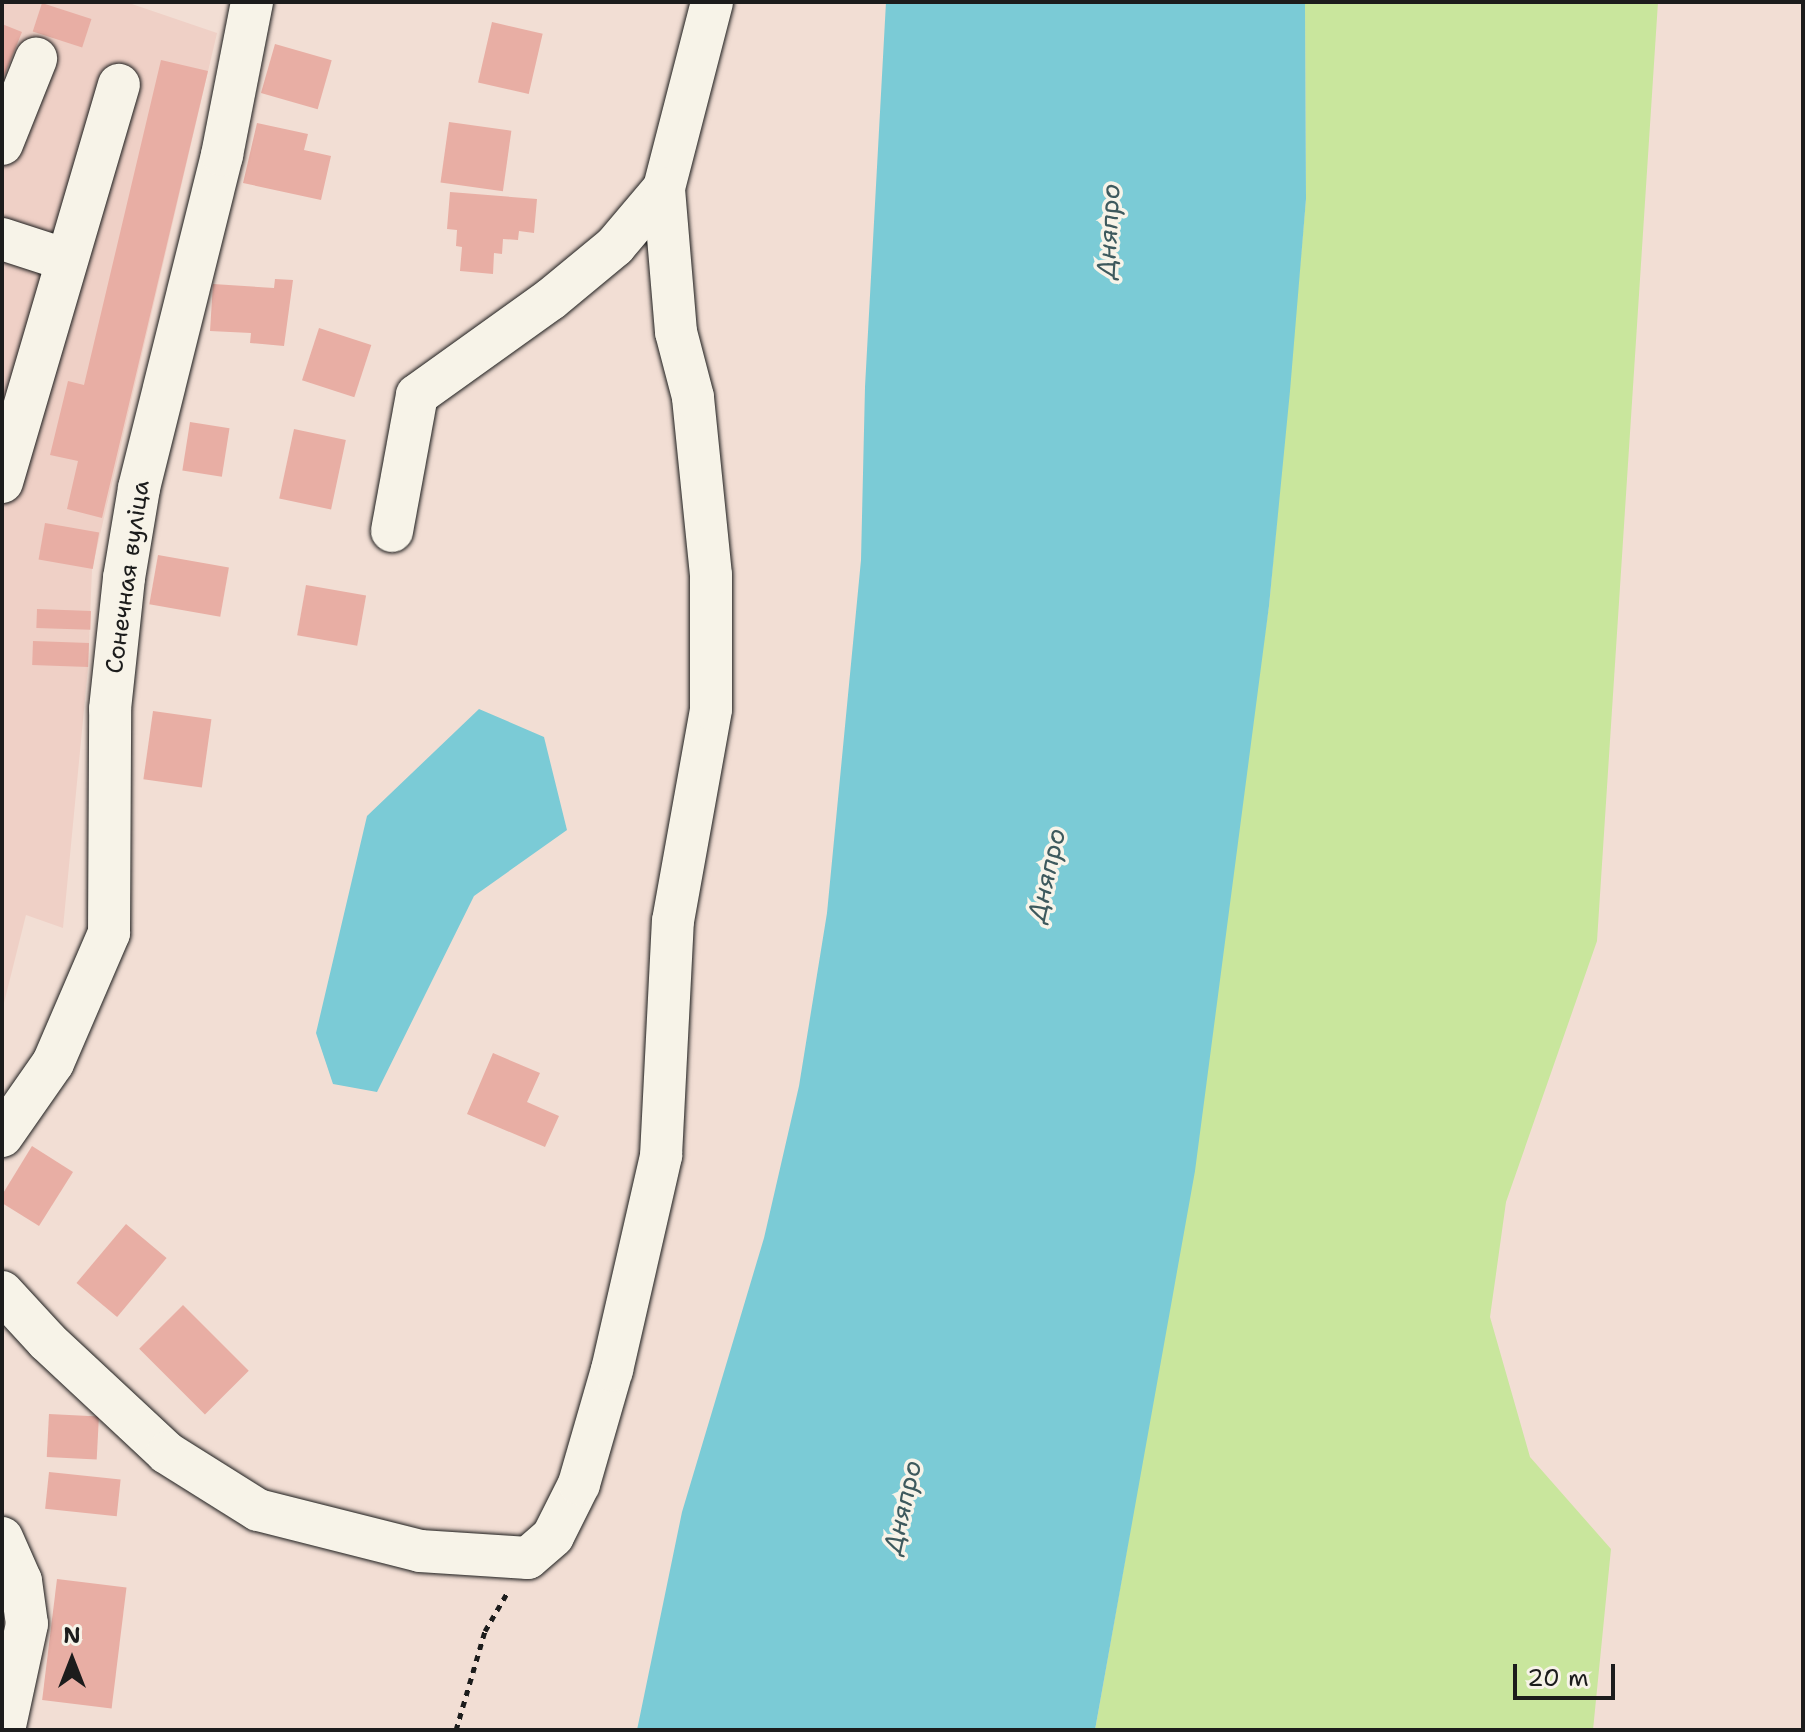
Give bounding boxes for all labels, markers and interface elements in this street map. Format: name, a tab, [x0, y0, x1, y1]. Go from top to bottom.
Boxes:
water label: Дняпро	[1090, 183, 1126, 279]
street label: Сонечная вуліца	[100, 478, 156, 676]
water label: Дняпро	[1020, 825, 1072, 925]
water label: Дняпро	[876, 1457, 928, 1557]
north arrow	[32, 1620, 112, 1700]
text: N	[63, 1621, 81, 1650]
scale bar	[1517, 1648, 1619, 1698]
text: 20 m	[1527, 1662, 1589, 1694]

